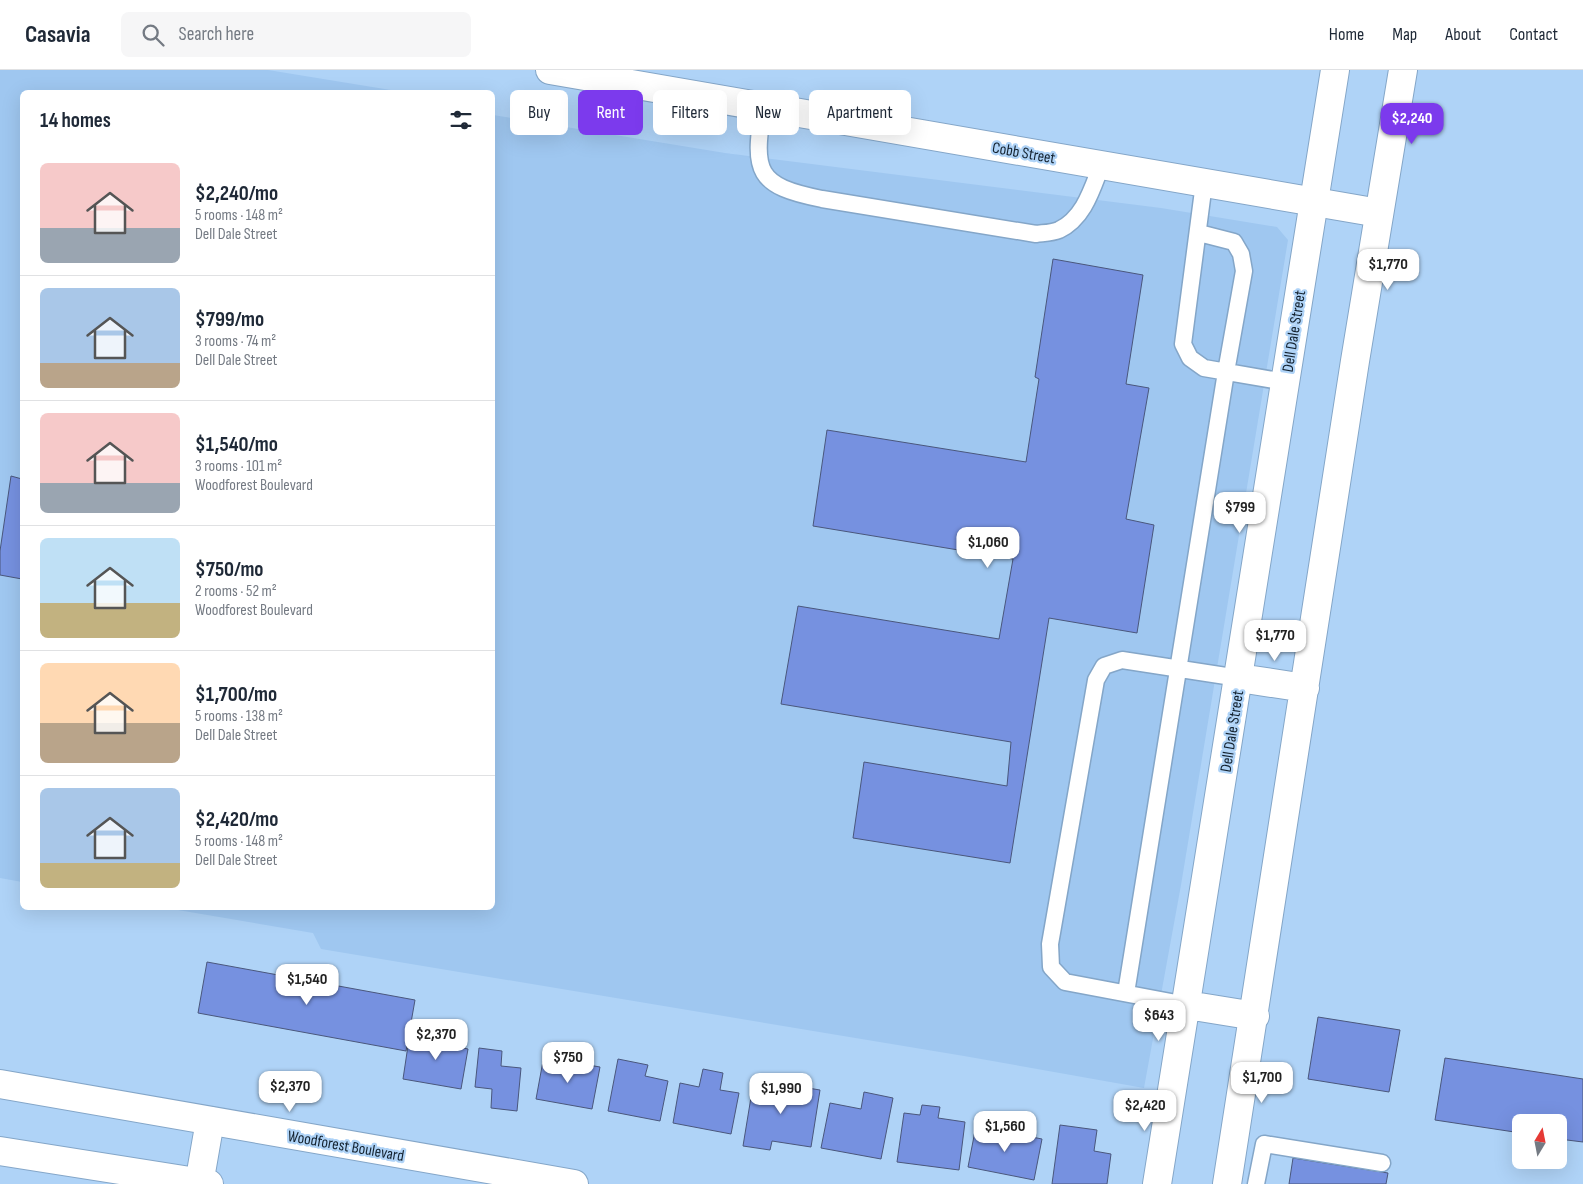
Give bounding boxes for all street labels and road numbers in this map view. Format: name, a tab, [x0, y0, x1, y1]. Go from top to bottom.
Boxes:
street label: Cobb Street	[991, 139, 1057, 168]
street label: Dell Dale Street	[1279, 289, 1310, 373]
street label: Dell Dale Street	[1217, 689, 1248, 773]
street label: Woodforest Boulevard	[286, 1127, 405, 1166]

